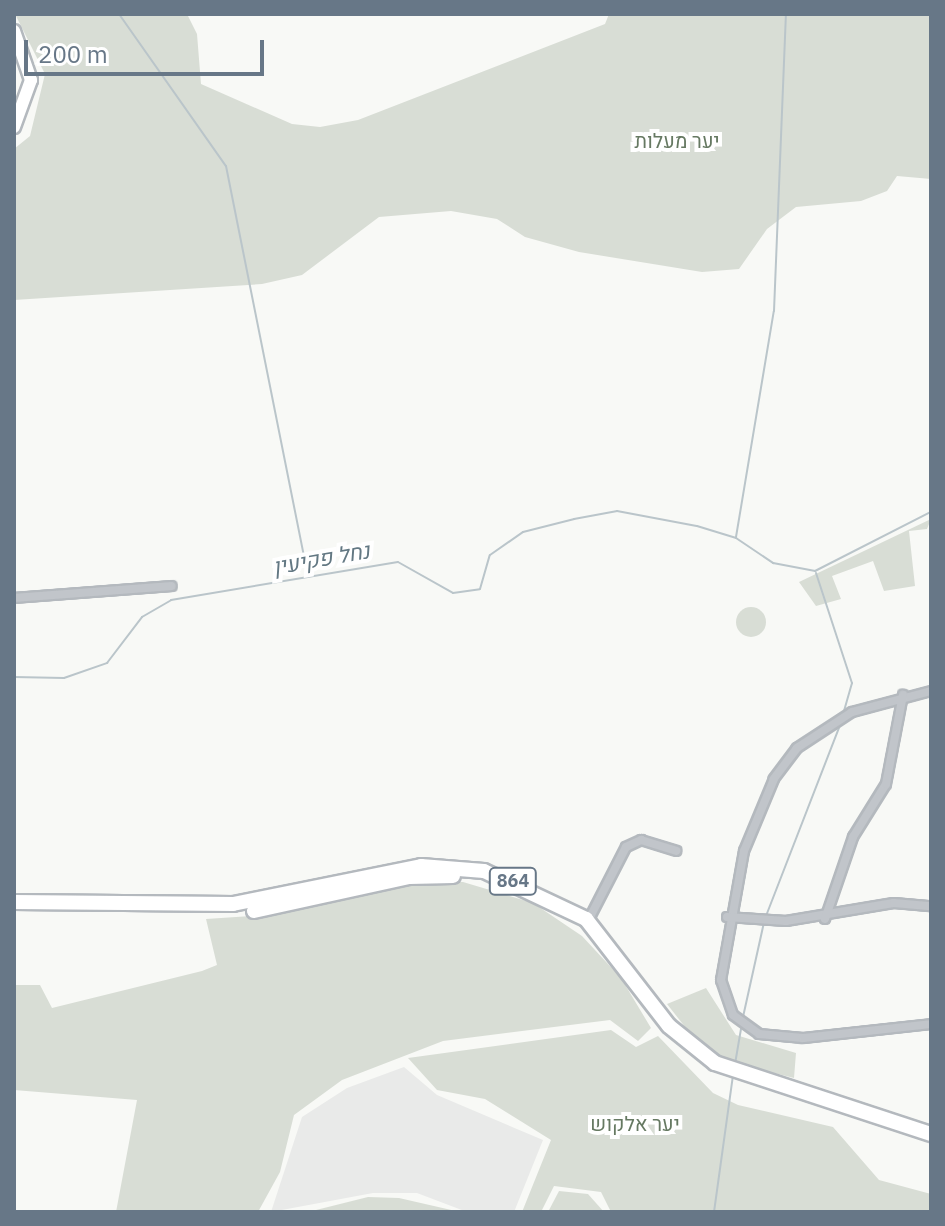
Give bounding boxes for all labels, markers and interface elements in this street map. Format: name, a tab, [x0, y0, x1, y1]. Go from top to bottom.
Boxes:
scale bar	[28, 24, 268, 74]
text: 200 m	[38, 38, 108, 70]
park label: יער מעלות	[634, 128, 720, 152]
water label: נחל פקיעין	[271, 537, 371, 579]
road number: 864	[487, 867, 539, 895]
park label: יער אלקוש	[590, 1111, 680, 1135]

